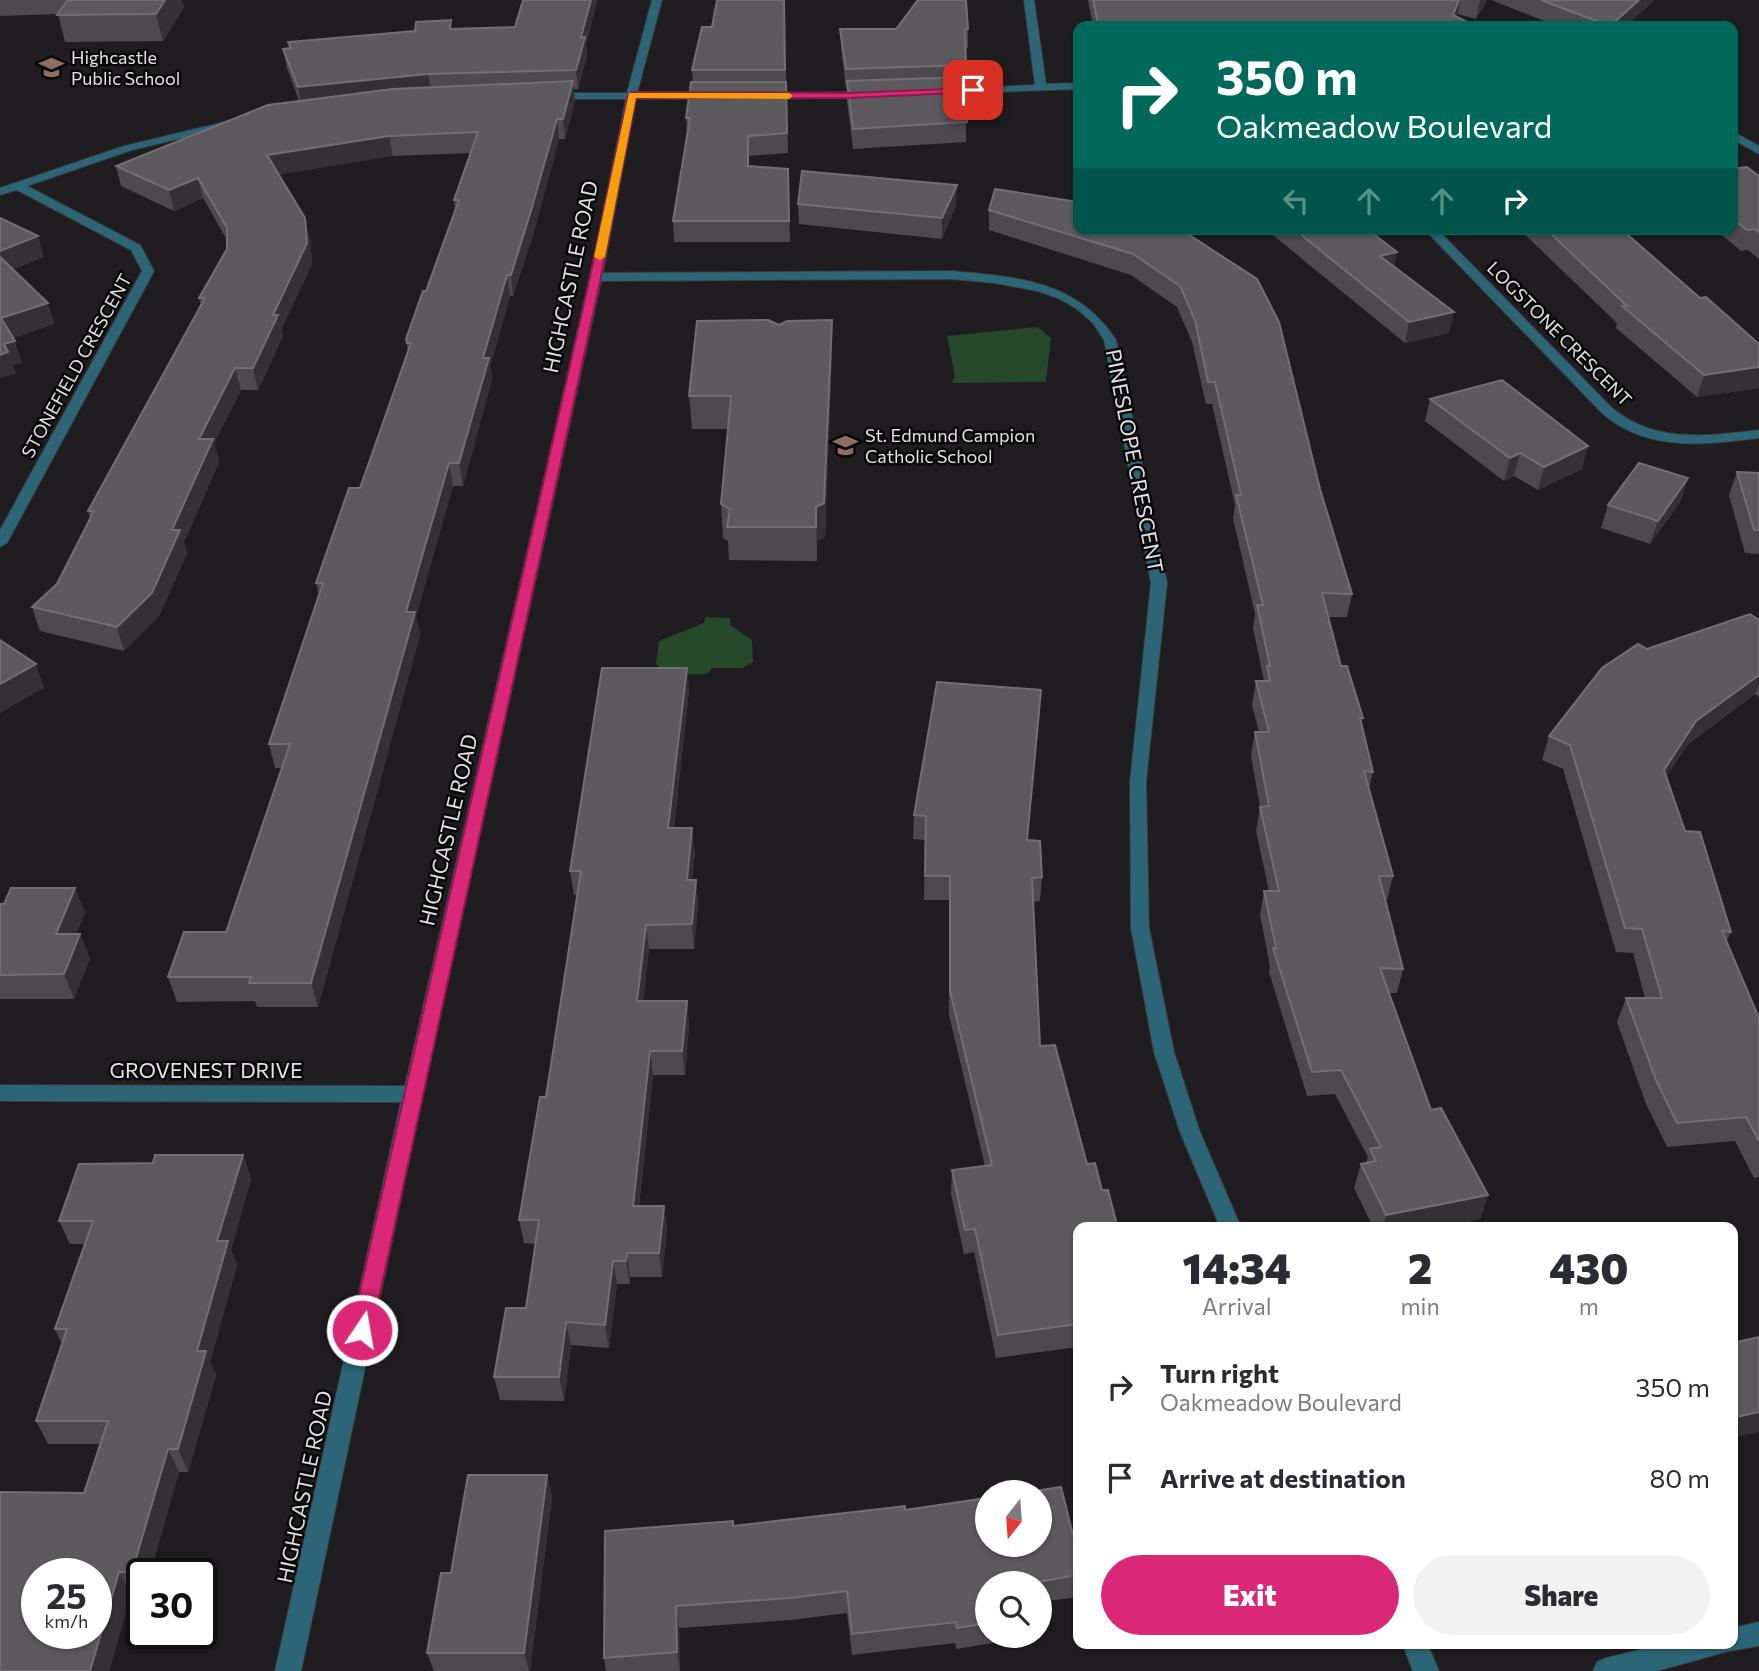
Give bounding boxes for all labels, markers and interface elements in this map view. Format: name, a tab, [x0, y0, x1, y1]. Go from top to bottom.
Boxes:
text: 350 m	[1216, 45, 1358, 105]
place label: Highcastle Public School	[71, 46, 180, 89]
icon: right	[1101, 49, 1192, 140]
school or university icon: Highcastle Public School	[37, 54, 65, 82]
pin	[943, 60, 1003, 120]
icon: arrive	[954, 71, 992, 109]
text: Oakmeadow Boulevard	[1216, 105, 1552, 145]
street label: HIGHCASTLE ROAD	[537, 178, 602, 375]
icon: left	[1277, 182, 1315, 220]
icon: ahead	[1350, 182, 1388, 220]
icon: ahead	[1423, 182, 1461, 220]
icon: right	[1496, 182, 1534, 220]
street label: LOGSTONE CRESCENT	[1483, 256, 1637, 410]
street label: STONEFIELD CRESCENT	[16, 270, 136, 461]
street label: PINESLOPE CRESCENT	[1101, 347, 1169, 575]
place label: St. Edmund Campion Catholic School	[865, 424, 1035, 467]
school or university icon: St. Edmund Campion Catholic School	[831, 432, 859, 460]
street label: HIGHCASTLE ROAD	[413, 731, 482, 928]
street label: GROVENEST DRIVE	[110, 1057, 302, 1082]
text: 14:34	[1183, 1241, 1291, 1293]
text: 2	[1408, 1241, 1432, 1293]
text: 430	[1549, 1241, 1628, 1293]
text: Arrival	[1202, 1292, 1272, 1320]
text: min	[1401, 1292, 1440, 1320]
text: m	[1579, 1292, 1599, 1320]
position arrow	[325, 1293, 399, 1367]
text: Turn right	[1160, 1357, 1279, 1388]
icon: right	[1101, 1368, 1139, 1406]
text: 350 m	[1636, 1371, 1710, 1402]
street label: HIGHCASTLE ROAD	[271, 1388, 336, 1585]
text: Oakmeadow Boulevard	[1160, 1388, 1402, 1416]
icon: arrive	[1101, 1459, 1139, 1497]
text: Arrive at destination	[1160, 1462, 1406, 1493]
text: 80 m	[1650, 1462, 1710, 1493]
north arrow	[975, 1480, 1052, 1558]
map controls	[975, 1480, 1052, 1648]
button: Exit	[1101, 1555, 1399, 1635]
button: Share	[1413, 1555, 1710, 1635]
speed limit sign: 30	[126, 1558, 217, 1649]
button: search	[975, 1571, 1052, 1648]
text: 25	[46, 1573, 87, 1616]
text: km/h	[45, 1610, 88, 1632]

